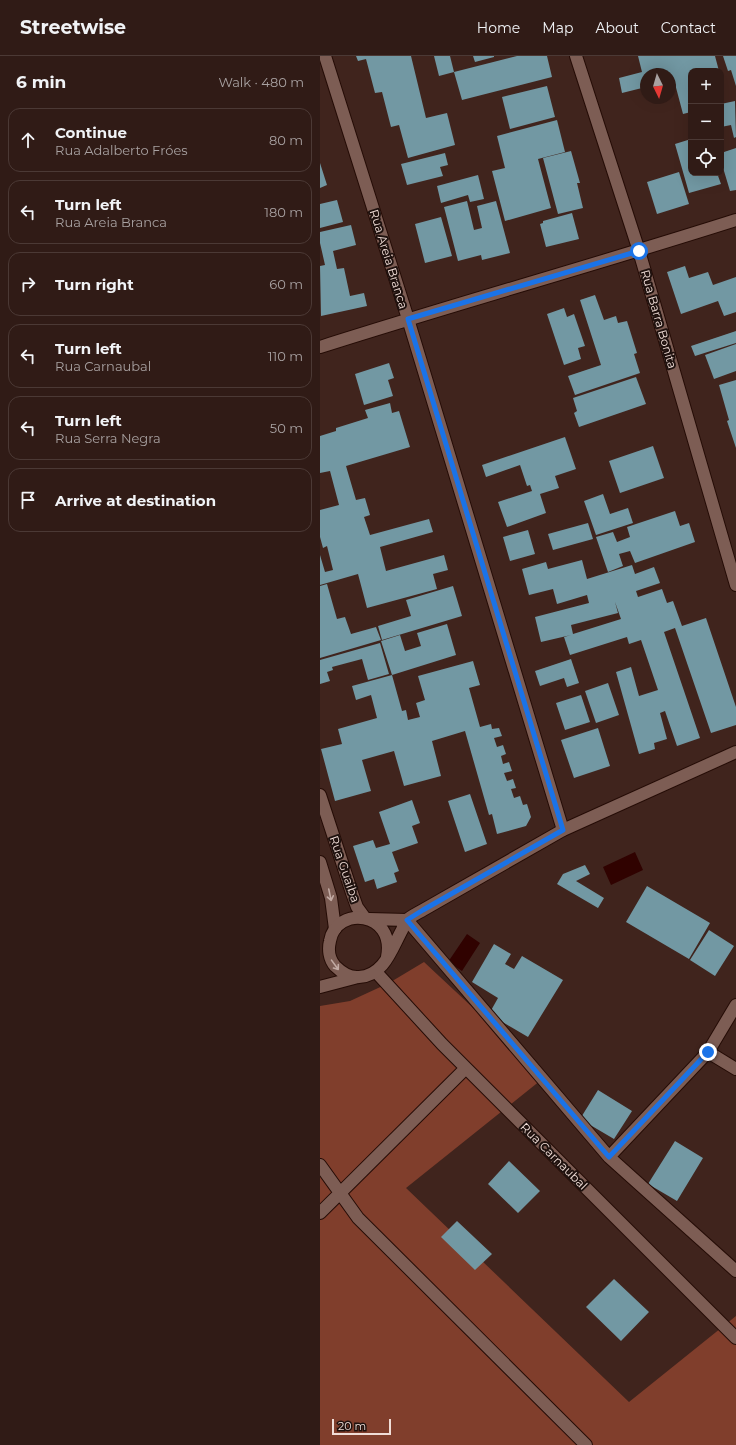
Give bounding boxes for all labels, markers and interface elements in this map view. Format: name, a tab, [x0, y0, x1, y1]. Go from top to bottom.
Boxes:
text: Streetwise	[20, 16, 126, 39]
text: Home	[477, 19, 520, 37]
text: Map	[542, 19, 573, 37]
text: About	[595, 19, 639, 37]
text: Contact	[661, 19, 716, 37]
north arrow	[640, 68, 676, 104]
map controls	[688, 68, 724, 176]
button: +	[688, 68, 724, 104]
text: 6 min	[16, 72, 66, 92]
text: Walk · 480 m	[218, 74, 304, 90]
button: −	[688, 104, 724, 140]
text: Continue	[55, 123, 127, 142]
icon: ahead	[17, 129, 39, 151]
text: 80 m	[269, 132, 303, 148]
button: locate	[688, 140, 724, 176]
text: Rua Adalberto Fróes	[55, 142, 188, 158]
text: Turn left	[55, 195, 122, 214]
icon: left	[17, 201, 39, 223]
text: 180 m	[264, 204, 303, 220]
street label: Rua Areia Branca	[367, 207, 411, 311]
text: Rua Areia Branca	[55, 214, 167, 230]
route start	[630, 242, 648, 260]
street label: Rua Barra Bonita	[638, 268, 680, 370]
icon: right	[17, 273, 39, 295]
text: Turn right	[55, 275, 134, 294]
text: 60 m	[269, 276, 303, 292]
text: Turn left	[55, 339, 122, 358]
icon: left	[17, 345, 39, 367]
text: 110 m	[268, 348, 303, 364]
text: Rua Carnaubal	[55, 358, 151, 374]
text: Turn left	[55, 411, 122, 430]
icon: left	[17, 417, 39, 439]
text: 50 m	[270, 420, 303, 436]
text: Rua Serra Negra	[55, 430, 161, 446]
icon: arrive	[17, 489, 39, 511]
text: Arrive at destination	[55, 491, 216, 510]
street label: Rua Guaiba	[327, 834, 363, 904]
one-way arrow	[326, 888, 334, 901]
one-way arrow	[331, 959, 340, 970]
route end	[699, 1043, 717, 1061]
street label: Rua Carnaubal	[517, 1119, 591, 1193]
scale bar	[332, 1417, 391, 1436]
text: 20 m	[338, 1419, 366, 1433]

